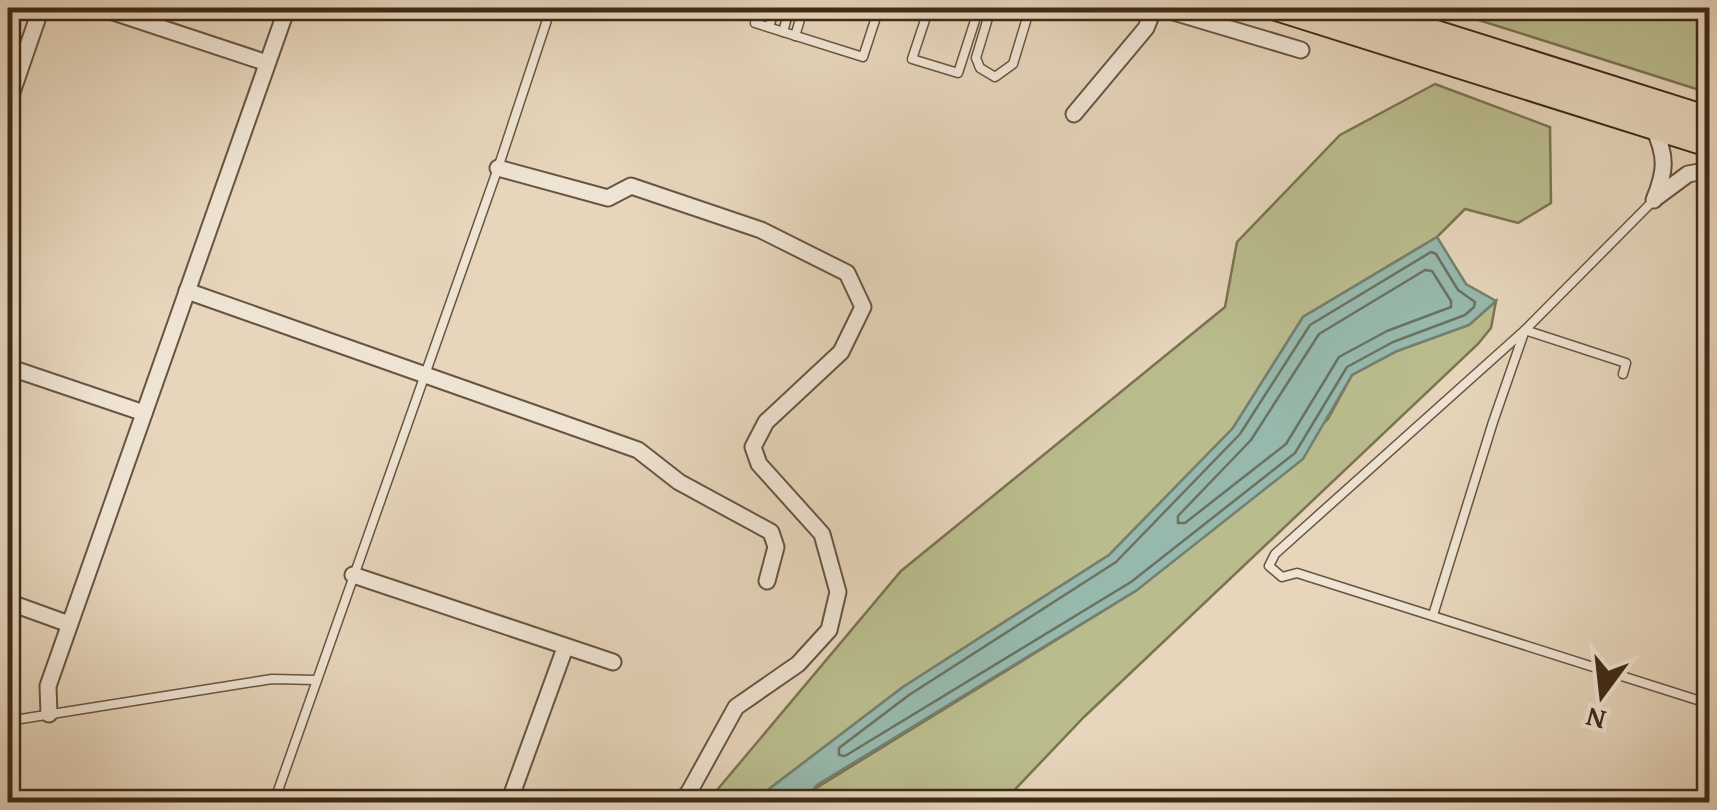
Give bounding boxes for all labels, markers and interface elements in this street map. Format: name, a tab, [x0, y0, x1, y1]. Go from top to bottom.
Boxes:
north arrow	[1552, 645, 1652, 745]
text: N	[1581, 697, 1610, 742]

